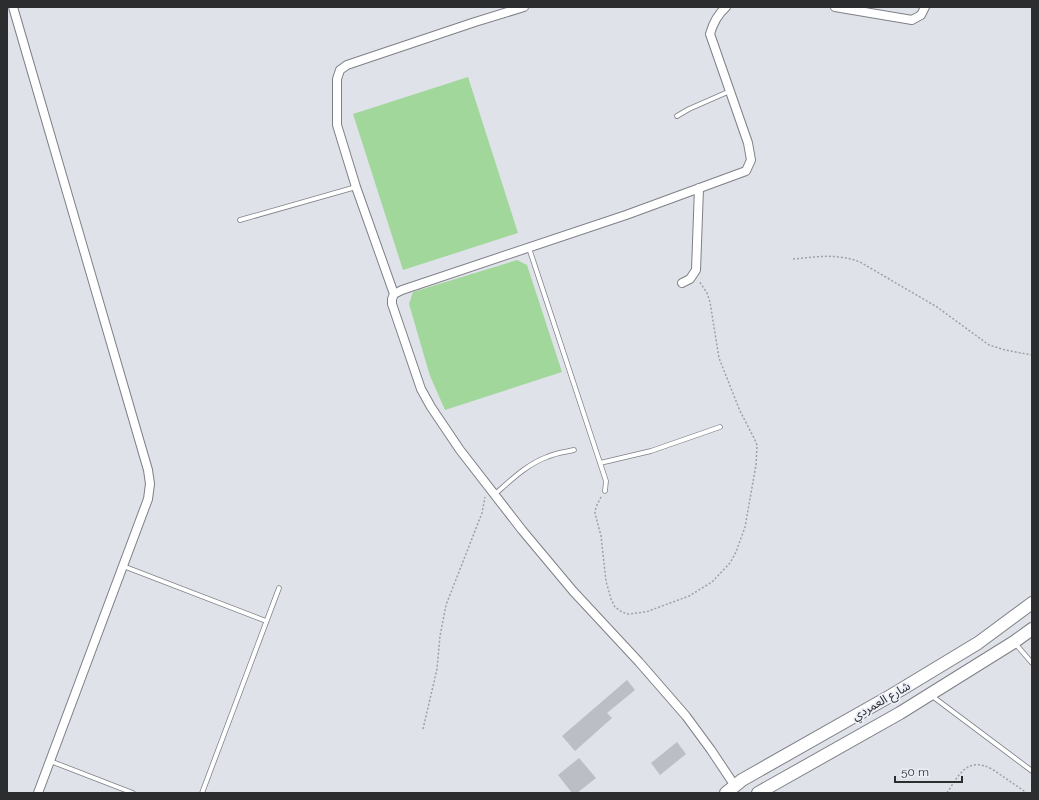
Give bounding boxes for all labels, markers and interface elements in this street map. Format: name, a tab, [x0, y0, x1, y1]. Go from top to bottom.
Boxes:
street label: شارع العمردي	[849, 679, 914, 726]
scale bar	[895, 758, 962, 784]
text: 50 m	[901, 765, 929, 779]

